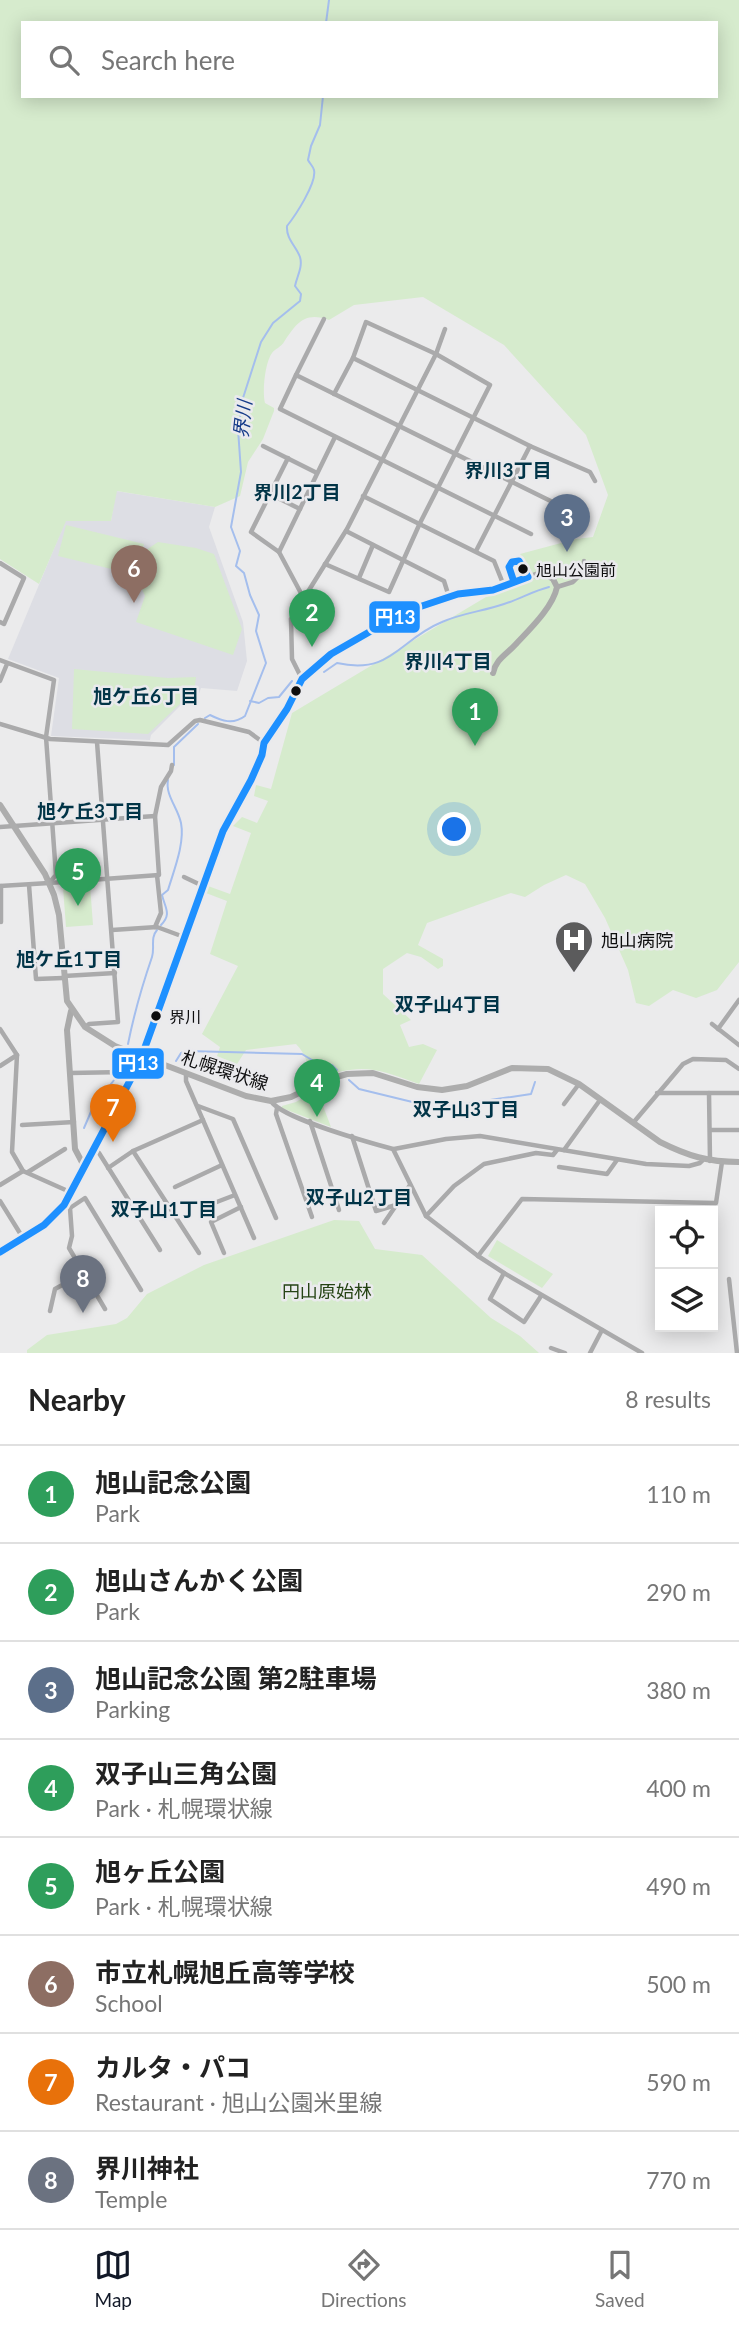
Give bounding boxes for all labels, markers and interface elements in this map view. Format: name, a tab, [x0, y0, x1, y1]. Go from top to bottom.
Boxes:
search box	[21, 21, 718, 98]
icon: search	[45, 41, 83, 79]
text: Search here	[101, 44, 235, 76]
water label: 界川	[229, 397, 256, 439]
district label: 界川3丁目	[464, 458, 552, 481]
district label: 界川2丁目	[253, 480, 341, 503]
pin: 3	[544, 494, 590, 552]
pin: 6	[111, 545, 157, 603]
place label: 旭山公園前	[536, 560, 616, 579]
marker: 旭山公園前	[516, 562, 530, 576]
pin: 2	[289, 589, 335, 647]
line badge: 円13	[368, 600, 421, 634]
text: 円13	[374, 605, 416, 628]
district label: 界川4丁目	[404, 649, 492, 672]
district label: 旭ケ丘6丁目	[93, 684, 199, 707]
unlabelled marker	[289, 684, 303, 698]
pin: 1	[452, 688, 498, 746]
district label: 旭ケ丘3丁目	[37, 799, 143, 822]
your location	[437, 812, 471, 846]
pin: 5	[55, 848, 101, 906]
hospital icon: 旭山病院	[553, 919, 595, 974]
place label: 旭山病院	[601, 929, 673, 951]
district label: 旭ケ丘1丁目	[16, 947, 122, 970]
district label: 双子山4丁目	[395, 992, 501, 1015]
place label: 界川	[169, 1007, 201, 1026]
marker: 界川	[149, 1009, 163, 1023]
street label: 札幌環状線	[179, 1046, 271, 1094]
line badge: 円13	[111, 1047, 165, 1080]
text: 円13	[117, 1051, 159, 1074]
pin: 4	[294, 1059, 340, 1117]
pin: 7	[90, 1084, 136, 1142]
district label: 双子山3丁目	[413, 1097, 519, 1120]
district label: 双子山2丁目	[306, 1185, 412, 1208]
district label: 双子山1丁目	[111, 1197, 217, 1220]
map controls	[655, 1206, 718, 1332]
button: locate	[655, 1206, 718, 1269]
pin: 8	[60, 1255, 106, 1313]
button: layers	[655, 1269, 718, 1332]
park label: 円山原始林	[282, 1280, 372, 1302]
text: Nearby	[28, 1381, 126, 1417]
text: 8 results	[625, 1385, 711, 1413]
text: 旭山記念公園	[95, 1466, 251, 1498]
text: 1	[44, 1480, 58, 1508]
text: 110 m	[646, 1480, 711, 1508]
text: Park	[95, 1499, 140, 1527]
text: 旭山さんかく公園	[95, 1564, 303, 1596]
text: 2	[44, 1578, 58, 1606]
text: 290 m	[646, 1578, 711, 1606]
text: Park	[95, 1597, 140, 1625]
text: 旭山記念公園 第2駐車場	[95, 1662, 376, 1694]
text: 3	[44, 1676, 58, 1704]
text: 380 m	[646, 1676, 711, 1704]
text: Parking	[95, 1695, 170, 1723]
text: 双子山三角公園	[95, 1757, 277, 1789]
text: 4	[44, 1774, 58, 1802]
text: 400 m	[646, 1774, 711, 1802]
text: Park · 札幌環状線	[95, 1794, 273, 1822]
text: 旭ヶ丘公園	[95, 1855, 225, 1887]
text: 5	[44, 1872, 58, 1900]
text: 490 m	[646, 1872, 711, 1900]
text: Park · 札幌環状線	[95, 1892, 273, 1920]
text: 市立札幌旭丘高等学校	[95, 1956, 355, 1988]
text: 6	[44, 1970, 58, 1998]
text: 500 m	[646, 1970, 711, 1998]
text: School	[95, 1989, 163, 2017]
text: カルタ・パコ	[95, 2051, 251, 2083]
text: 7	[44, 2068, 58, 2096]
text: 590 m	[646, 2068, 711, 2096]
text: Restaurant · 旭山公園米里線	[95, 2088, 383, 2116]
text: 界川神社	[95, 2152, 199, 2184]
text: 8	[44, 2166, 58, 2194]
text: 770 m	[646, 2166, 711, 2194]
text: Temple	[95, 2185, 167, 2213]
tab: Map	[94, 2246, 132, 2311]
tab: Directions	[321, 2246, 407, 2311]
tab: Saved	[595, 2246, 645, 2311]

